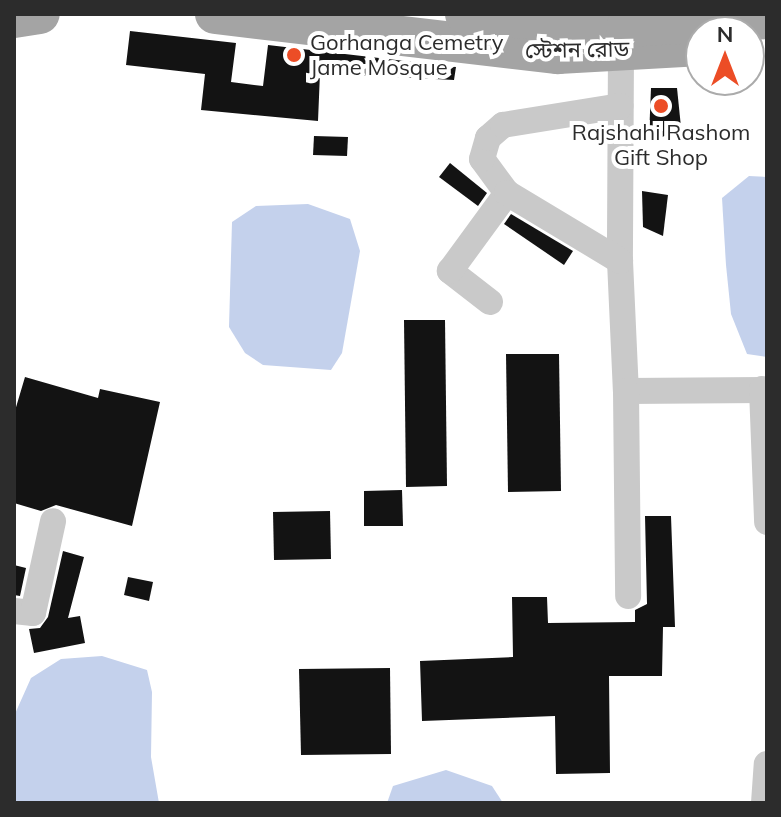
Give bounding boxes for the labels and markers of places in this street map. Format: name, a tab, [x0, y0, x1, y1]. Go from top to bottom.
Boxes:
place label: Gorhanga Cemetry Jame Mosque	[310, 29, 503, 80]
marker: Gorhanga Cemetry Jame Mosque	[285, 46, 303, 64]
marker: Rajshahi Rashom Gift Shop	[652, 97, 670, 115]
place label: Rajshahi Rashom Gift Shop	[572, 119, 750, 170]

